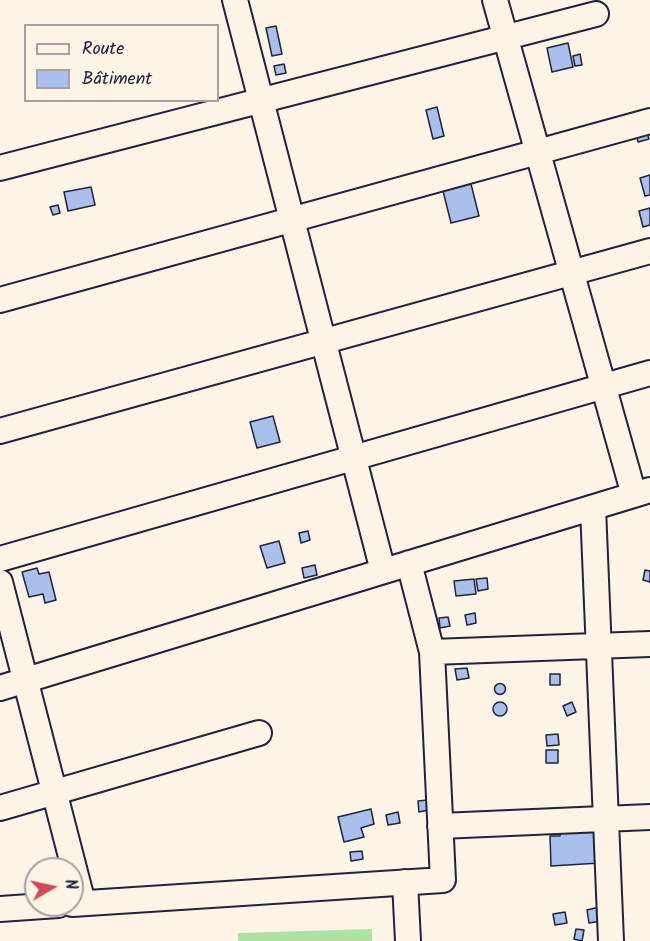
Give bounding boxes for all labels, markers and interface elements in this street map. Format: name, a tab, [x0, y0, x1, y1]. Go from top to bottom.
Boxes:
legend	[24, 24, 219, 102]
text: Route	[82, 35, 124, 64]
text: Bâtiment	[82, 65, 152, 94]
north arrow	[24, 857, 84, 917]
text: N	[57, 877, 83, 891]

